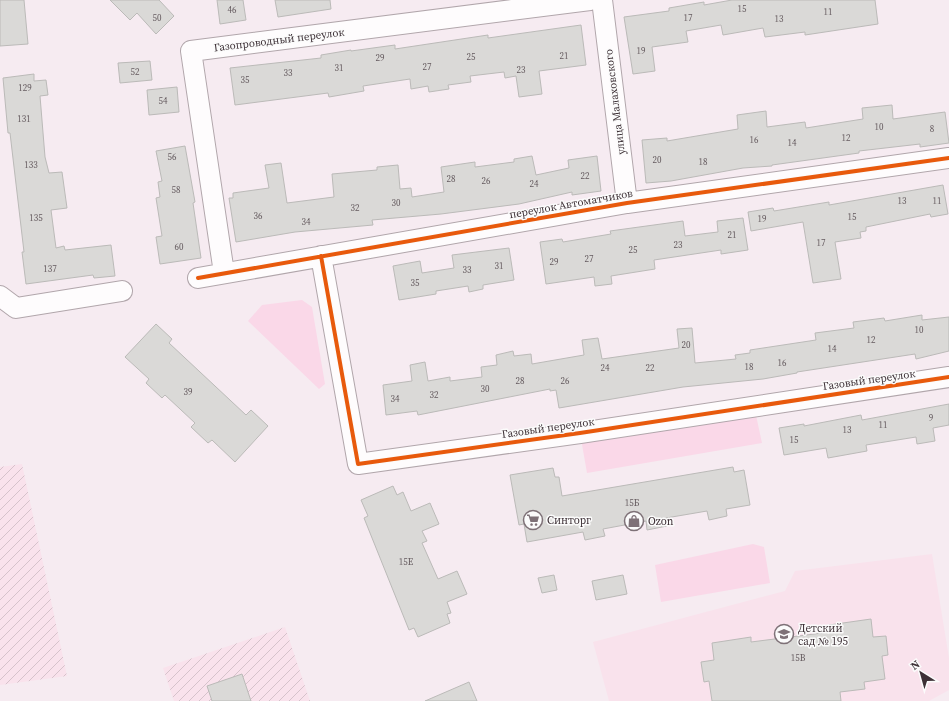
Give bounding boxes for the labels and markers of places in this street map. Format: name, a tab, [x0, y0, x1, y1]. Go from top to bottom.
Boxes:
supermarket icon: Синторг	[522, 509, 544, 531]
shop icon: Ozon	[623, 510, 645, 532]
place label: Синторг	[547, 513, 591, 528]
place label: Ozon	[648, 514, 674, 529]
place label: Детский сад № 195	[798, 621, 848, 649]
school or university icon: Детский сад № 195	[773, 623, 795, 645]

